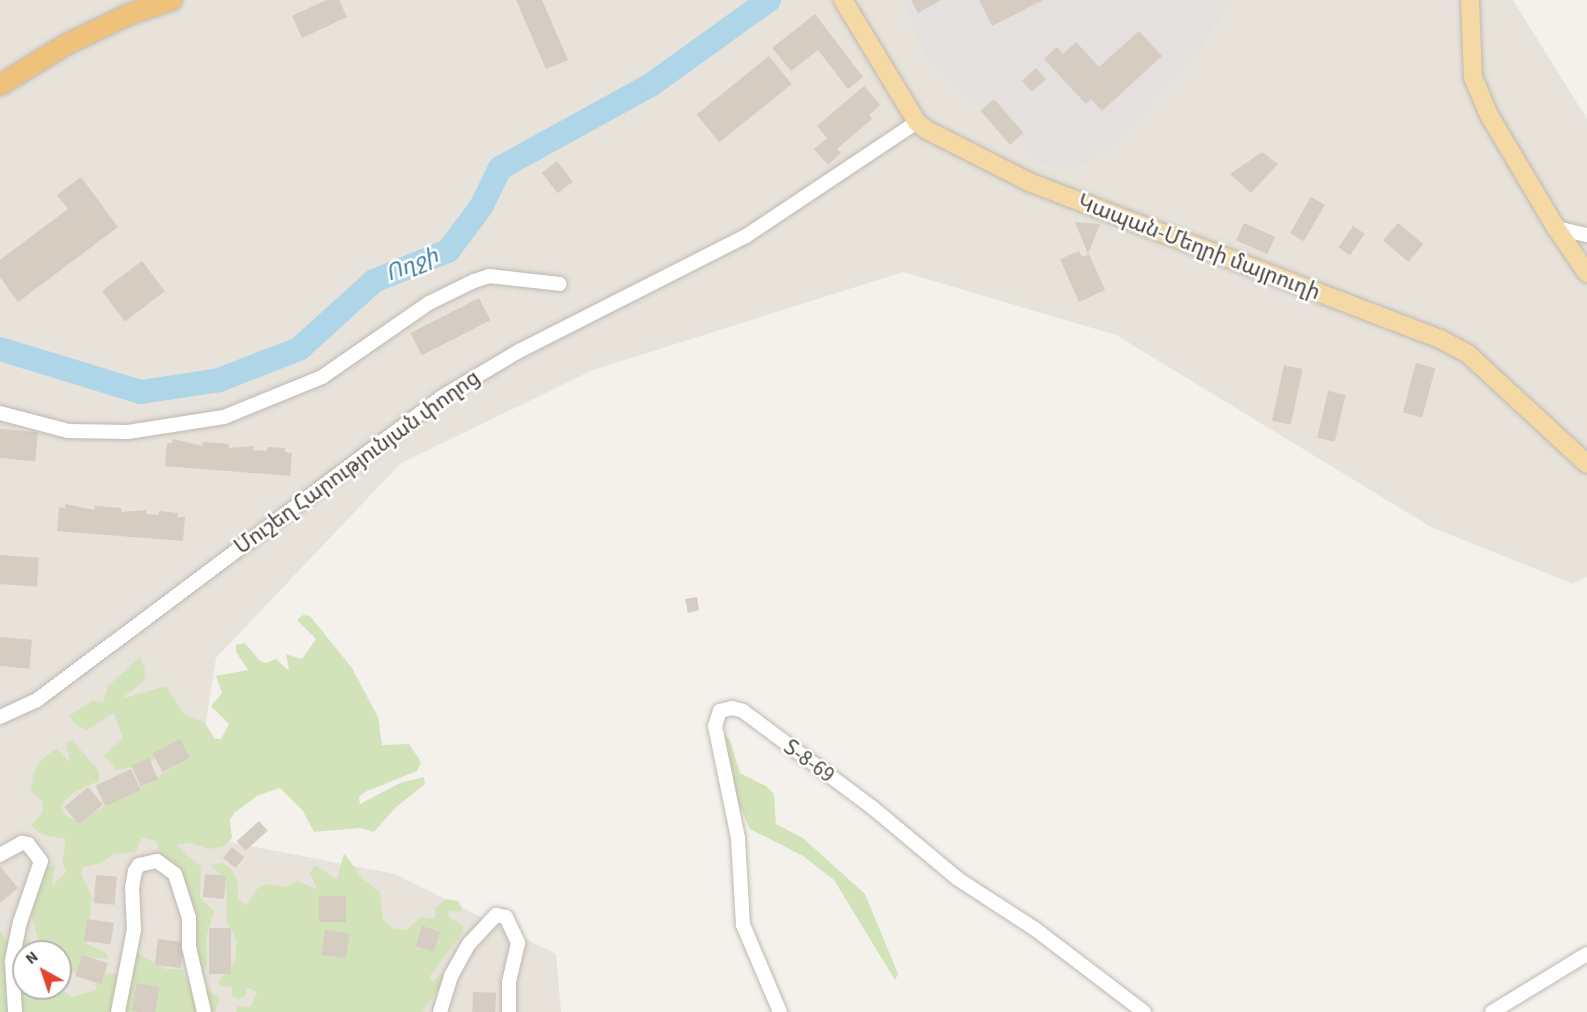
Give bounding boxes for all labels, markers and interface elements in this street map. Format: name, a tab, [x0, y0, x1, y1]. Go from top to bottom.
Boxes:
street label: Կապան-Մեղրի մայրուղի	[1074, 189, 1324, 305]
water label: Ողջի	[382, 243, 442, 287]
street label: Մուշեղ Հարությունյան փողոց	[230, 365, 484, 559]
street label: Տ-8-69	[779, 734, 839, 788]
north arrow	[12, 940, 72, 1000]
text: N	[21, 946, 43, 970]

